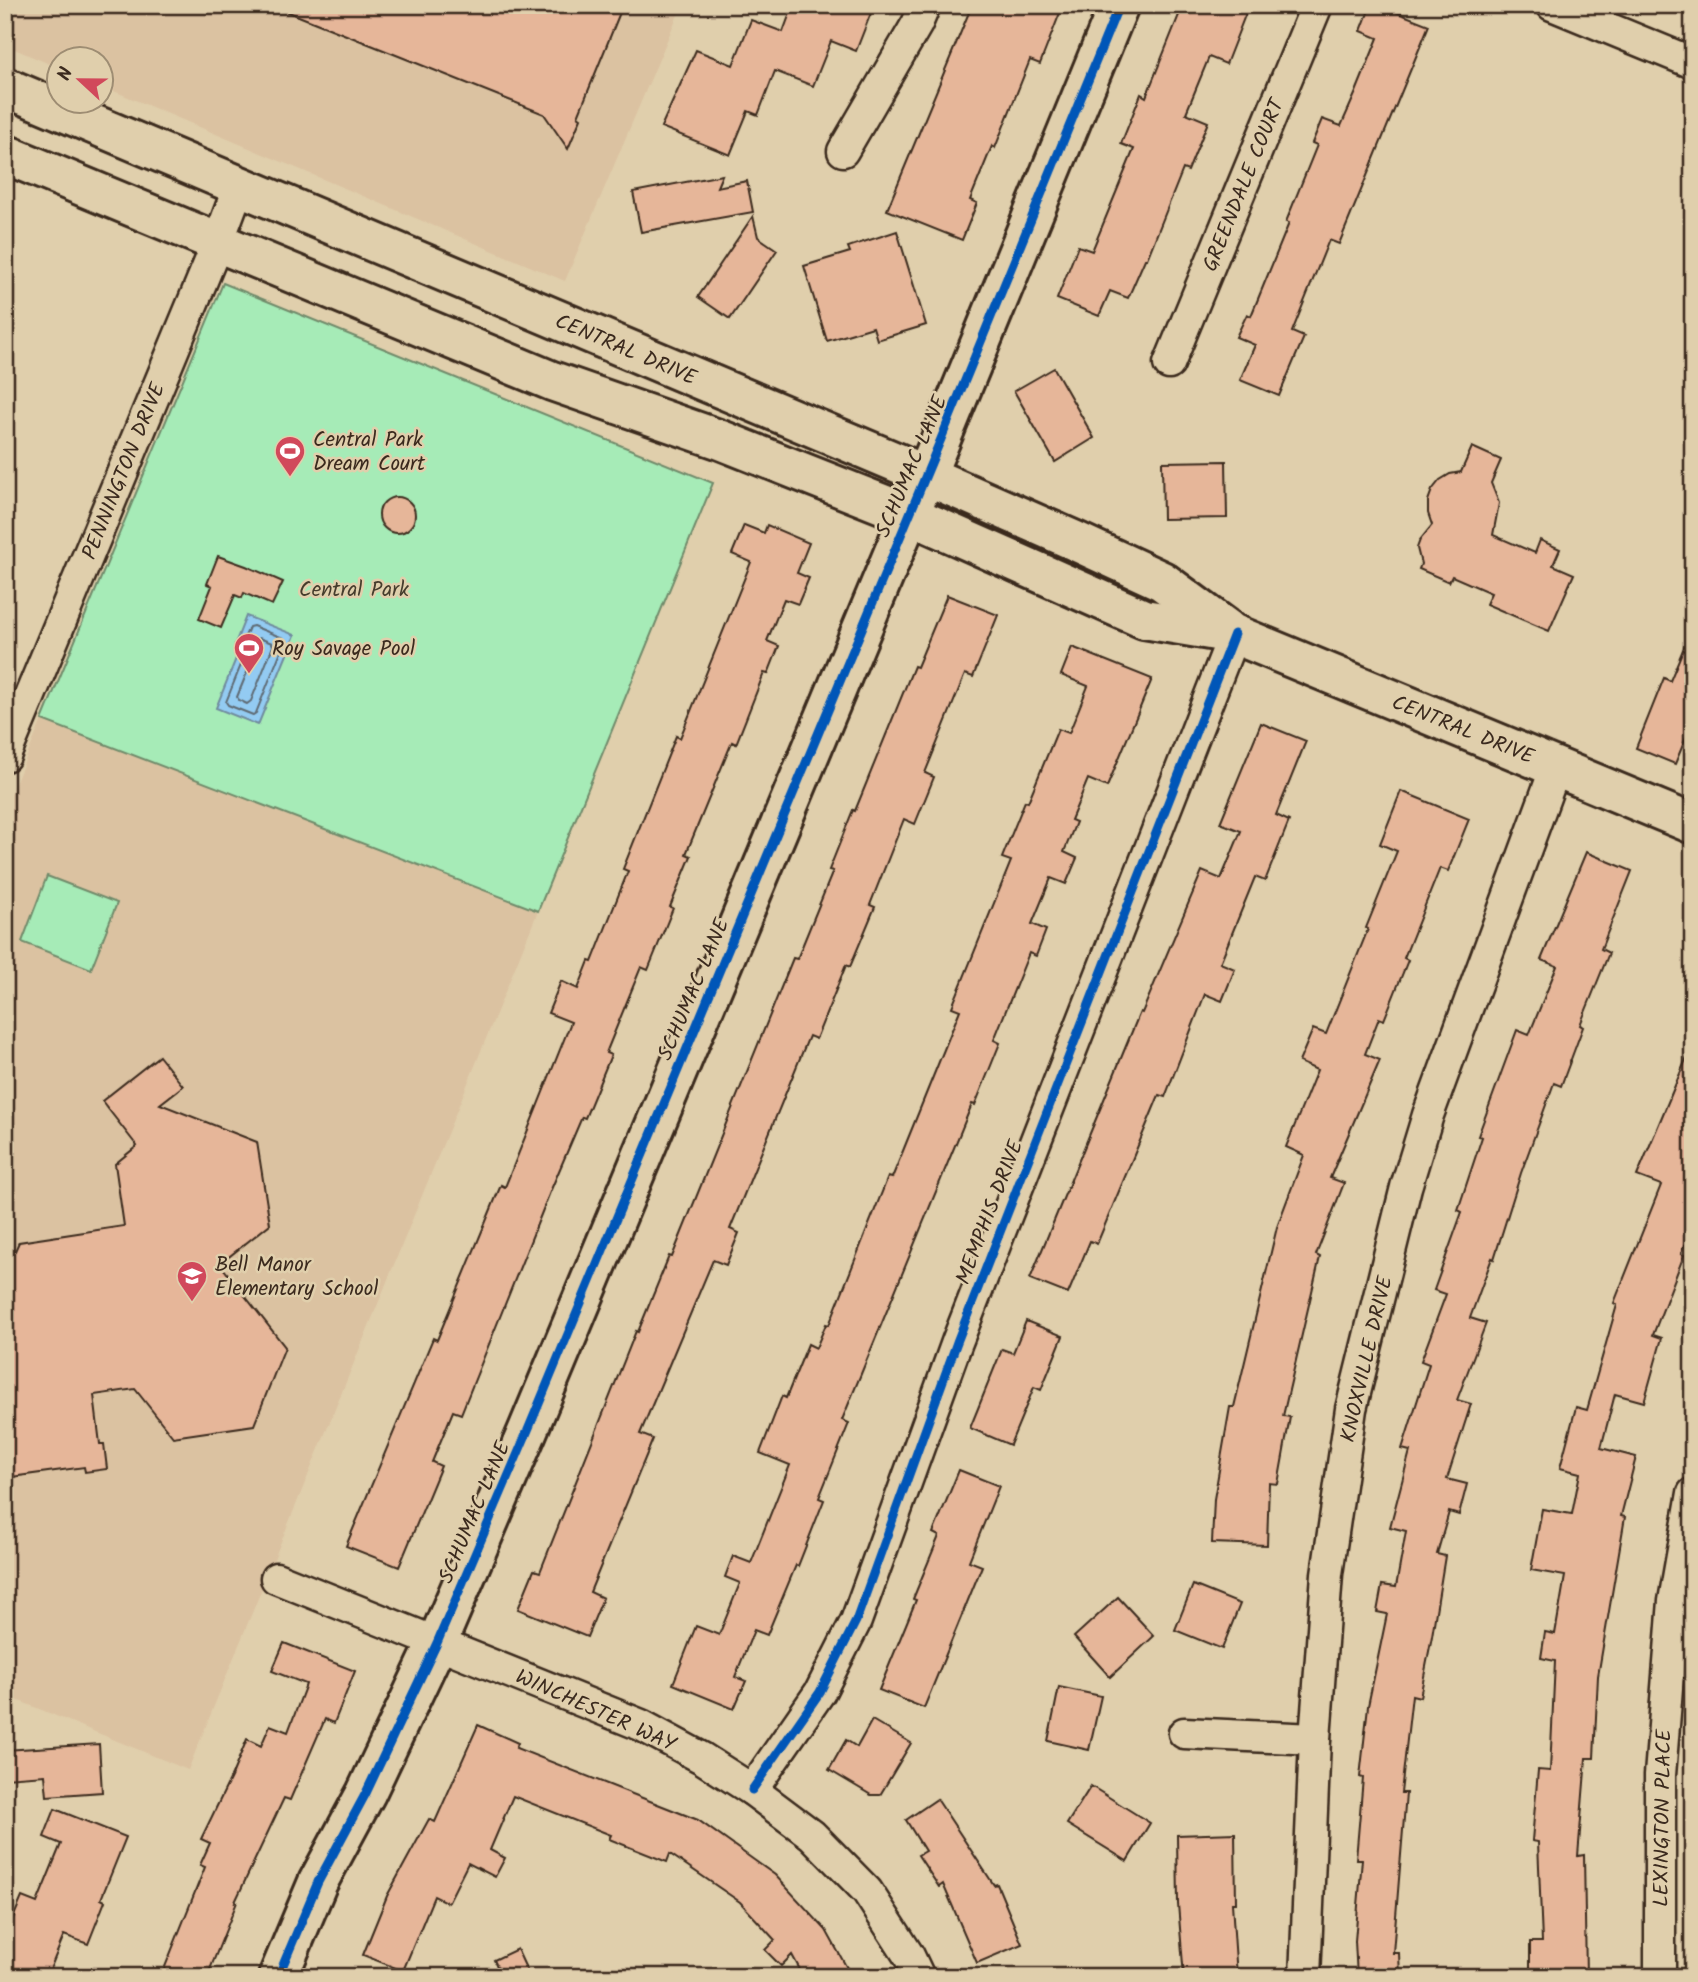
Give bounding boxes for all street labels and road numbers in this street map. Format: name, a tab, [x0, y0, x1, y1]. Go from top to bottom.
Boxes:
street label: GREENDALE COURT	[1195, 93, 1295, 277]
street label: CENTRAL DRIVE	[549, 306, 702, 395]
street label: PENNINGTON DRIVE	[74, 377, 175, 565]
street label: SCHUMAC LANE	[868, 390, 957, 543]
street label: CENTRAL DRIVE	[1386, 687, 1539, 774]
street label: SCHUMAC LANE	[650, 913, 739, 1066]
street label: MEMPHIS DRIVE	[948, 1135, 1033, 1290]
street label: KNOXVILLE DRIVE	[1332, 1272, 1403, 1446]
street label: SCHUMAC LANE	[431, 1436, 520, 1589]
street label: WINCHESTER WAY	[510, 1661, 682, 1762]
street label: LEXINGTON PLACE	[1645, 1728, 1682, 1907]

